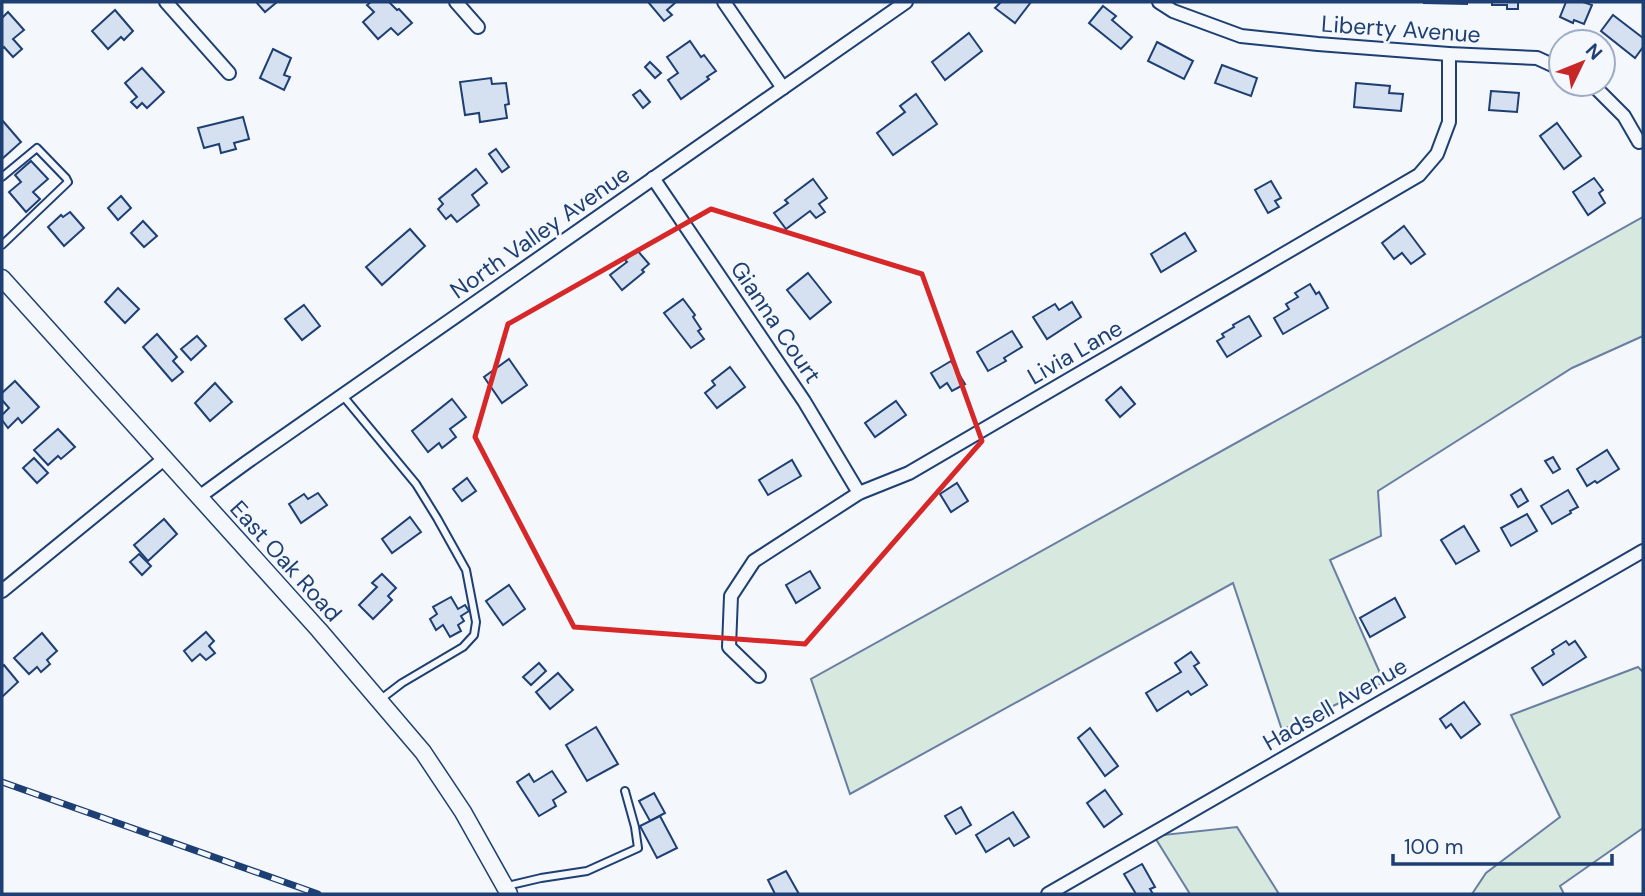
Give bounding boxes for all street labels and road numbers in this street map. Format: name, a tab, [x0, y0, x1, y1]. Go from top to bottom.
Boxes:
street label: Liberty Avenue	[1320, 8, 1482, 50]
street label: North Valley Avenue	[444, 159, 636, 305]
street label: Gianna Court	[724, 255, 828, 389]
street label: Livia Lane	[1022, 313, 1128, 391]
street label: East Oak Road	[224, 494, 348, 628]
street label: Hadsell Avenue	[1257, 651, 1413, 757]

